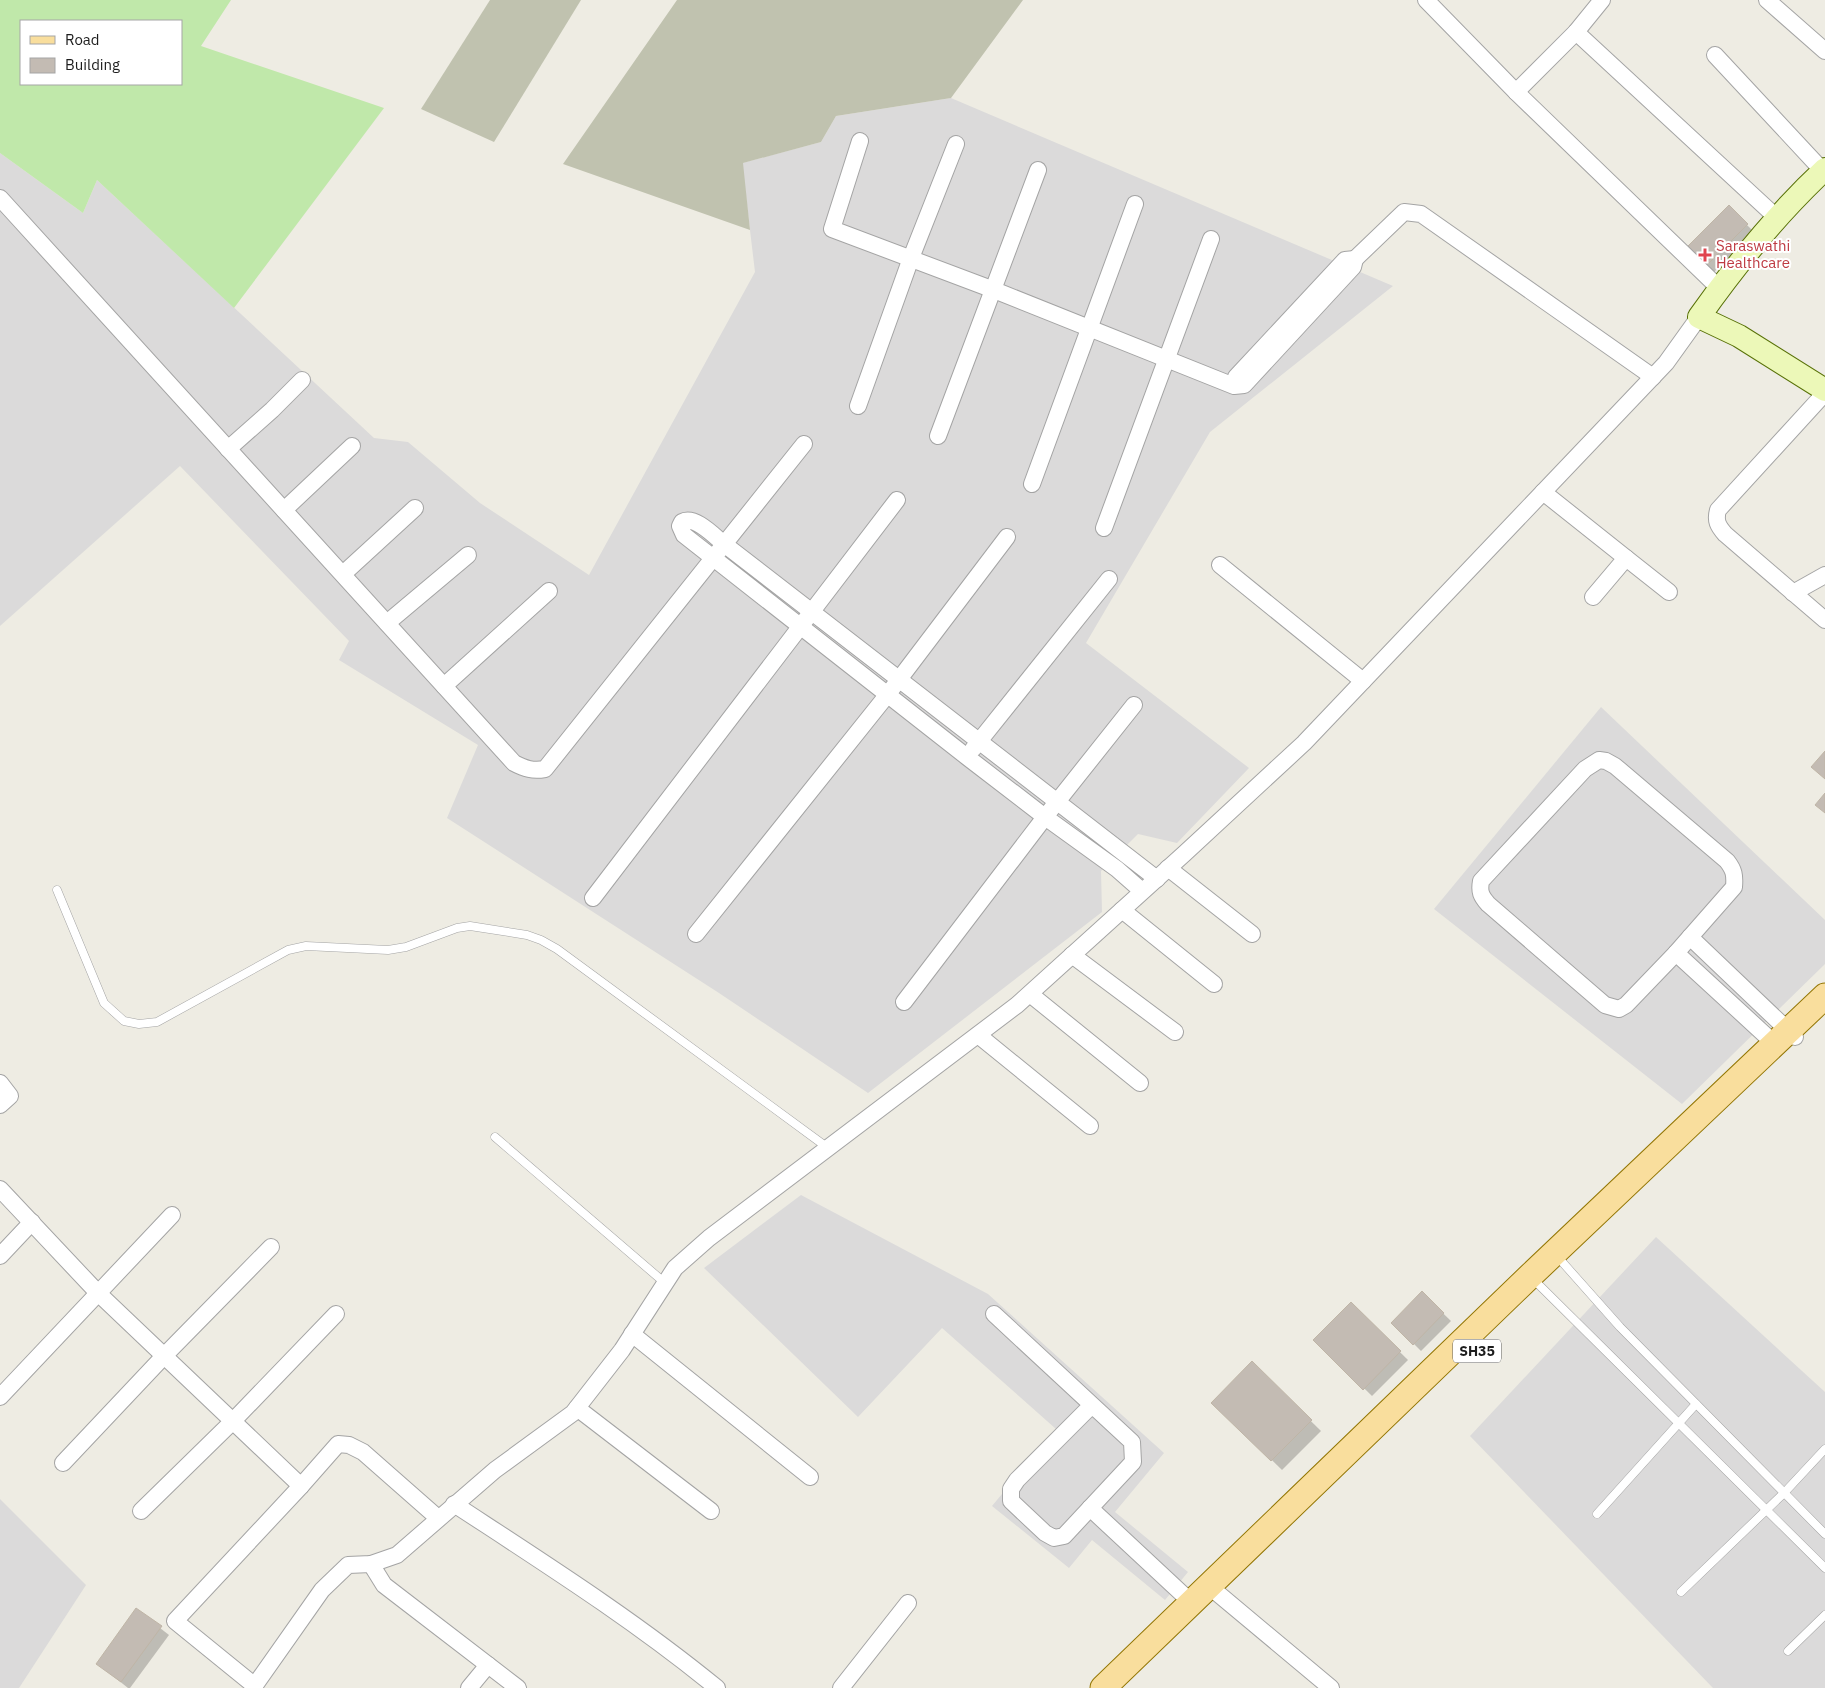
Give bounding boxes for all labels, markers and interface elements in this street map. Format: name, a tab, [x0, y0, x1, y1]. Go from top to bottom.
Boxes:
legend	[20, 20, 182, 85]
text: Road	[65, 30, 100, 49]
text: Building	[65, 55, 120, 74]
place label: Saraswathi Healthcare	[1716, 236, 1790, 272]
marker: Saraswathi Healthcare	[1698, 248, 1712, 262]
road number: SH35	[1453, 1340, 1501, 1362]

